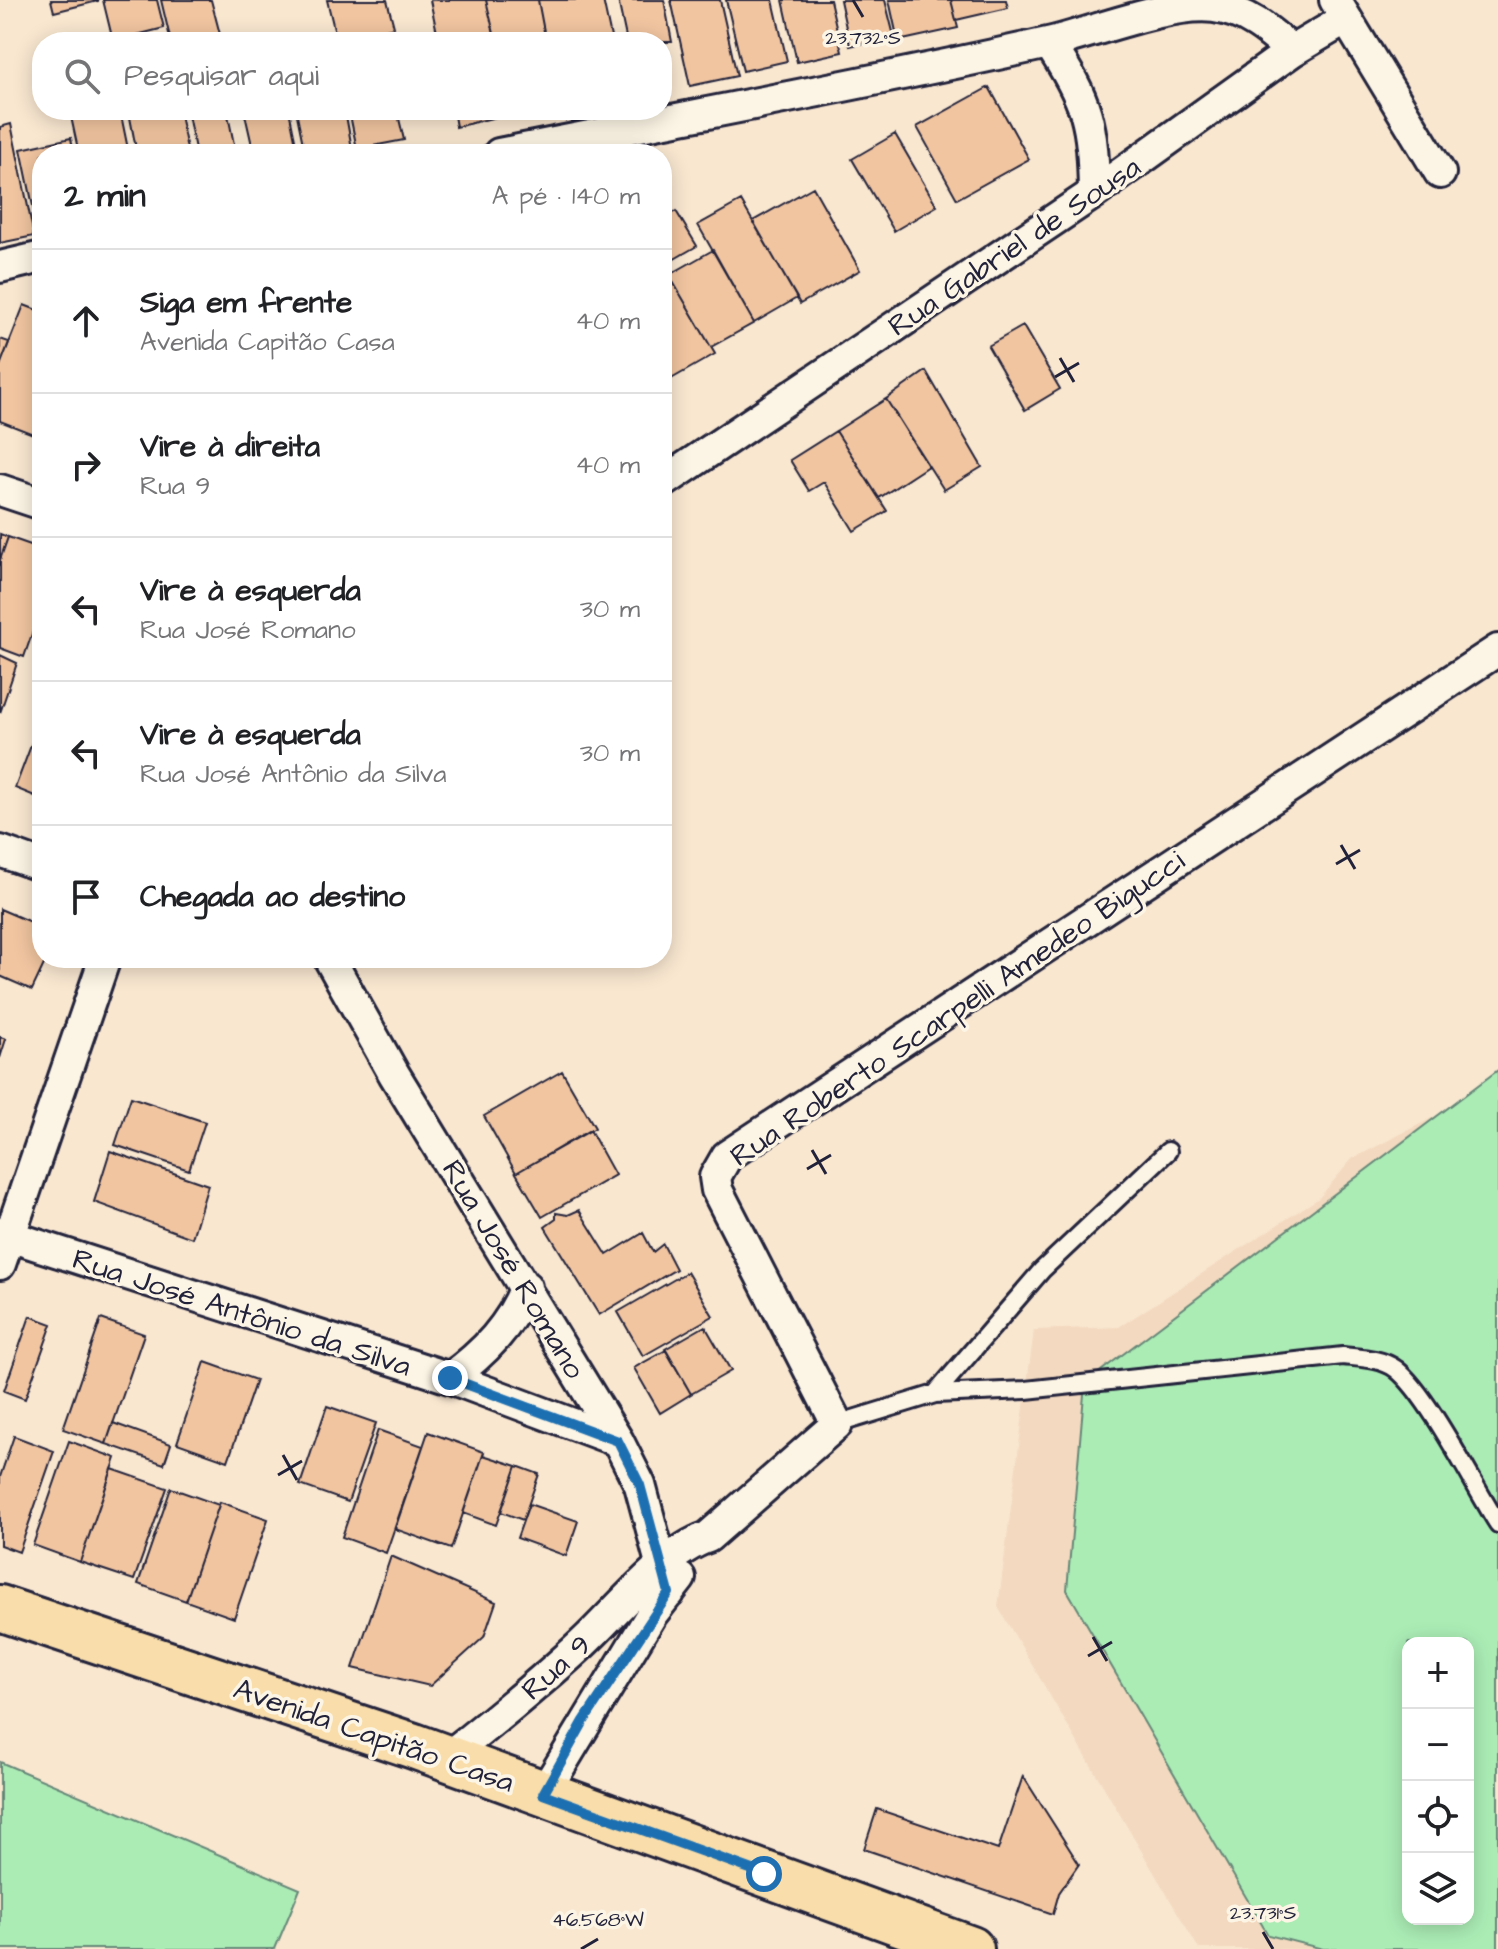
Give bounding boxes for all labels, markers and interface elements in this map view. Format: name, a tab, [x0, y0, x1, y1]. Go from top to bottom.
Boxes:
text: 23.732°S	[825, 24, 901, 52]
search box	[32, 32, 672, 120]
icon: search	[60, 54, 104, 98]
text: Pesquisar aqui	[124, 55, 319, 97]
street label: Rua Gabriel de Sousa	[880, 147, 1149, 347]
text: 2 min	[64, 172, 146, 220]
text: A pé · 140 m	[492, 178, 640, 214]
text: Siga em frente	[140, 282, 352, 324]
icon: ahead	[64, 299, 108, 343]
text: 40 m	[575, 303, 640, 339]
text: Avenida Capitão Casa	[140, 324, 395, 360]
text: Vire à direita	[140, 426, 320, 468]
icon: right	[64, 443, 108, 487]
text: 40 m	[575, 447, 640, 483]
text: Rua 9	[140, 468, 210, 504]
text: Vire à esquerda	[140, 570, 361, 612]
icon: left	[64, 587, 108, 631]
text: 30 m	[580, 591, 640, 627]
text: Rua José Romano	[140, 612, 356, 648]
text: Vire à esquerda	[140, 714, 361, 756]
icon: left	[64, 731, 108, 775]
text: 30 m	[580, 735, 640, 771]
text: Rua José Antônio da Silva	[140, 756, 446, 792]
street label: Rua Roberto Scarpelli Amedeo Bigucci	[722, 840, 1194, 1178]
icon: arrive	[64, 875, 108, 919]
text: Chegada ao destino	[140, 876, 405, 918]
street label: Rua José Romano	[431, 1152, 595, 1387]
street label: Rua José Antônio da Silva	[67, 1238, 416, 1388]
route end	[432, 1360, 468, 1396]
street label: Rua 9	[513, 1625, 601, 1710]
map controls	[1402, 1637, 1474, 1925]
button: +	[1402, 1637, 1474, 1709]
street label: Avenida Capitão Casa	[228, 1668, 520, 1804]
button: −	[1402, 1709, 1474, 1781]
button: locate	[1402, 1781, 1474, 1853]
button: layers	[1402, 1853, 1474, 1925]
route start	[746, 1856, 782, 1892]
text: 23.731°S	[1230, 1899, 1297, 1927]
text: 46.568°W	[552, 1906, 644, 1934]

